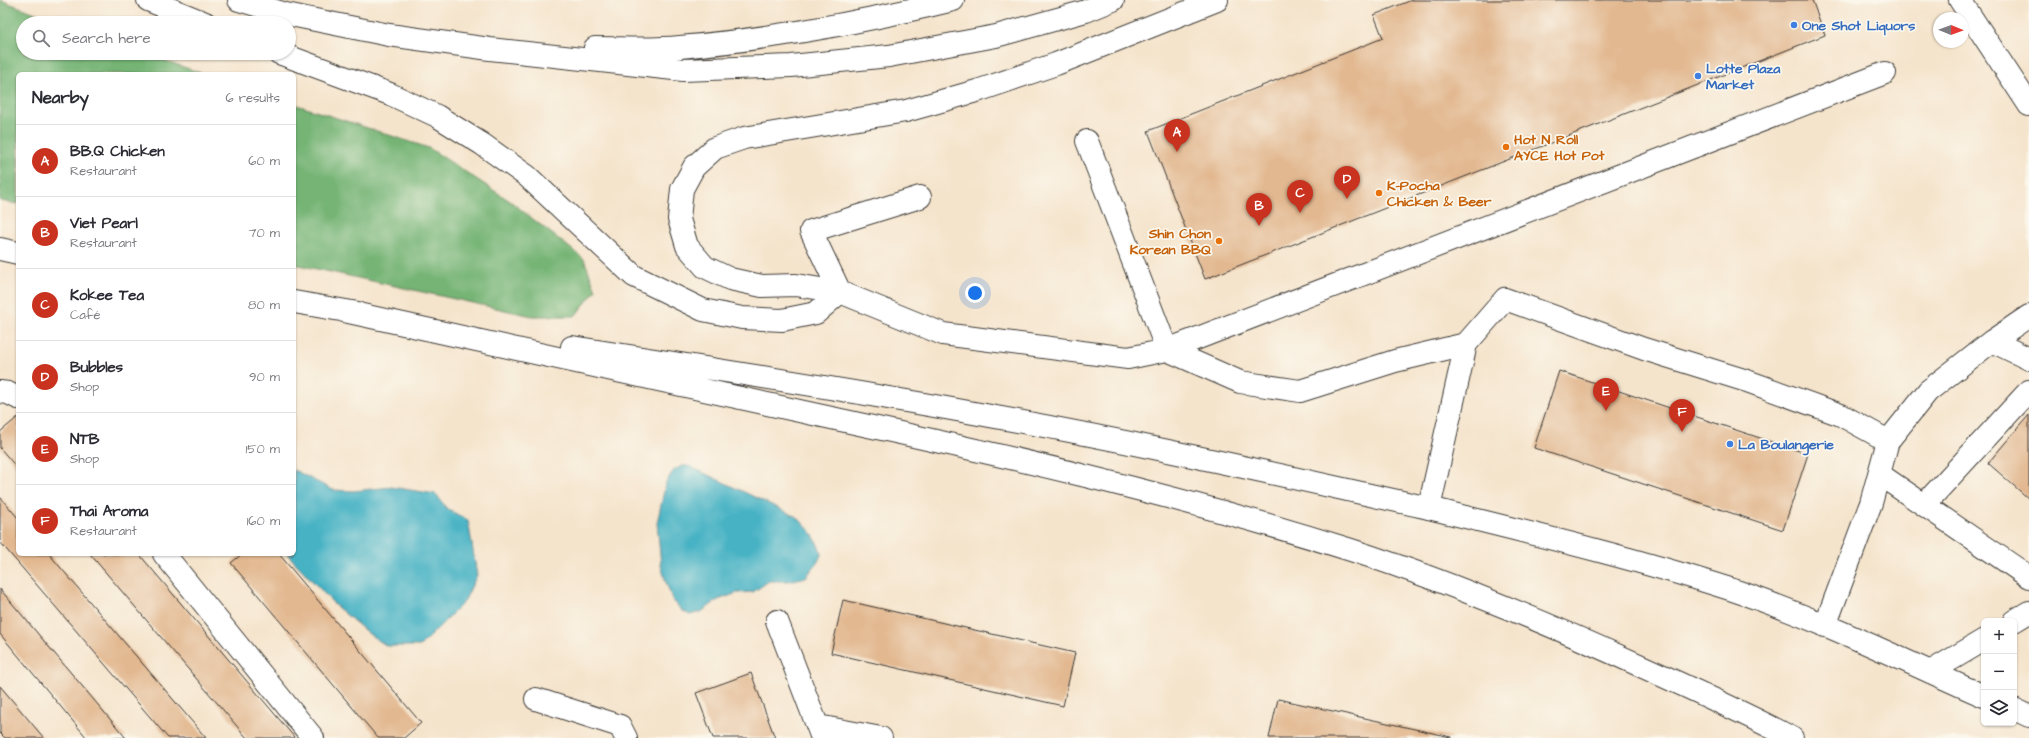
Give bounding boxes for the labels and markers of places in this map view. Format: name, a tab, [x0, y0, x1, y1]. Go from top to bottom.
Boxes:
place label: One Shot Liquors	[1802, 16, 1915, 36]
marker: One Shot Liquors	[1789, 20, 1799, 30]
place label: Lotte Plaza Market	[1706, 59, 1781, 95]
marker: Lotte Plaza Market	[1693, 71, 1703, 81]
pin: A	[1164, 119, 1190, 152]
place label: Hot N Roll AYCE Hot Pot	[1514, 130, 1605, 166]
marker: Hot N Roll AYCE Hot Pot	[1501, 142, 1511, 152]
pin: D	[1334, 166, 1360, 199]
place label: K-Pocha Chicken & Beer	[1387, 176, 1492, 212]
pin: C	[1287, 180, 1313, 213]
marker: K-Pocha Chicken & Beer	[1374, 188, 1384, 198]
pin: B	[1246, 193, 1272, 226]
place label: Shin Chon Korean BBQ	[1130, 224, 1211, 260]
marker: Shin Chon Korean BBQ	[1214, 236, 1224, 246]
pin: E	[1593, 378, 1619, 411]
pin: F	[1669, 399, 1695, 432]
place label: La Boulangerie	[1738, 435, 1834, 456]
marker: La Boulangerie	[1725, 439, 1735, 449]

